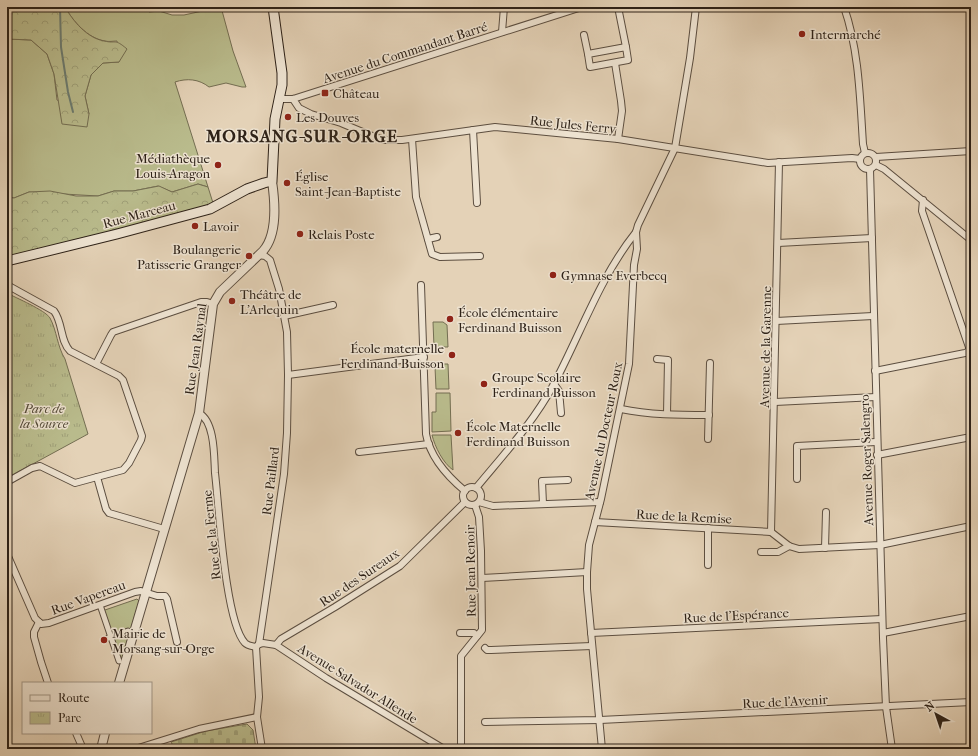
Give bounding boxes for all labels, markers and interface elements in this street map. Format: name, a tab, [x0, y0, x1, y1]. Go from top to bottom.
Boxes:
street label: Avenue du Commandant Barré	[320, 19, 490, 87]
place label: Intermarché	[810, 27, 881, 42]
marker: Intermarché	[797, 29, 807, 39]
place label: Château	[333, 86, 380, 101]
marker: Château	[320, 88, 330, 98]
place label: Les Douves	[296, 110, 359, 125]
marker: Les Douves	[283, 112, 293, 122]
street label: Rue Jules Ferry	[529, 113, 618, 137]
district label: MORSANG-SUR-ORGE	[205, 126, 398, 146]
place label: Médiathèque Louis-Aragon	[135, 151, 211, 181]
marker: Médiathèque Louis-Aragon	[213, 160, 223, 170]
place label: Église Saint-Jean-Baptiste	[295, 169, 401, 199]
marker: Église Saint-Jean-Baptiste	[282, 178, 292, 188]
street label: Rue Marceau	[101, 197, 178, 231]
place label: Lavoir	[203, 219, 239, 234]
marker: Lavoir	[190, 221, 200, 231]
place label: Relais Poste	[308, 227, 375, 242]
marker: Relais Poste	[295, 229, 305, 239]
place label: Boulangerie Patisserie Granger	[137, 242, 242, 272]
marker: Boulangerie Patisserie Granger	[244, 251, 254, 261]
place label: Gymnase Everbecq	[561, 268, 667, 283]
marker: Gymnase Everbecq	[548, 270, 558, 280]
street label: Avenue de la Garenne	[757, 285, 774, 409]
place label: Théâtre de L'Arlequin	[240, 287, 302, 317]
marker: Théâtre de L'Arlequin	[227, 296, 237, 306]
street label: Rue Jean Raynal	[182, 302, 209, 396]
place label: École élémentaire Ferdinand Buisson	[458, 305, 562, 335]
marker: École élémentaire Ferdinand Buisson	[445, 314, 455, 324]
place label: École maternelle Ferdinand Buisson	[340, 341, 445, 371]
marker: École maternelle Ferdinand Buisson	[447, 350, 457, 360]
street label: Avenue du Docteur Roux	[581, 360, 626, 502]
place label: Groupe Scolaire Ferdinand Buisson	[492, 370, 596, 400]
marker: Groupe Scolaire Ferdinand Buisson	[479, 379, 489, 389]
street label: Avenue Roger Salengro	[857, 394, 876, 527]
park label: Parc de la Source	[19, 401, 69, 431]
place label: École Maternelle Ferdinand Buisson	[466, 419, 570, 449]
marker: École Maternelle Ferdinand Buisson	[453, 428, 463, 438]
street label: Rue Paillard	[259, 445, 282, 516]
street label: Rue de la Ferme	[199, 489, 224, 581]
street label: Rue de la Remise	[636, 506, 733, 527]
street label: Rue Jean Renoir	[462, 524, 479, 617]
street label: Rue des Sureaux	[317, 545, 402, 610]
street label: Rue Vapereau	[49, 577, 128, 618]
street label: Rue de l'Espérance	[683, 605, 790, 626]
place label: Mairie de Morsang-sur-Orge	[112, 626, 215, 656]
marker: Mairie de Morsang-sur-Orge	[99, 635, 109, 645]
street label: Avenue Salvador Allende	[294, 640, 421, 727]
legend	[22, 682, 152, 734]
text: Route	[58, 691, 90, 705]
street label: Rue de l'Avenir	[742, 692, 829, 711]
north arrow	[916, 694, 956, 734]
text: N	[923, 699, 938, 714]
text: Parc	[58, 711, 81, 725]

